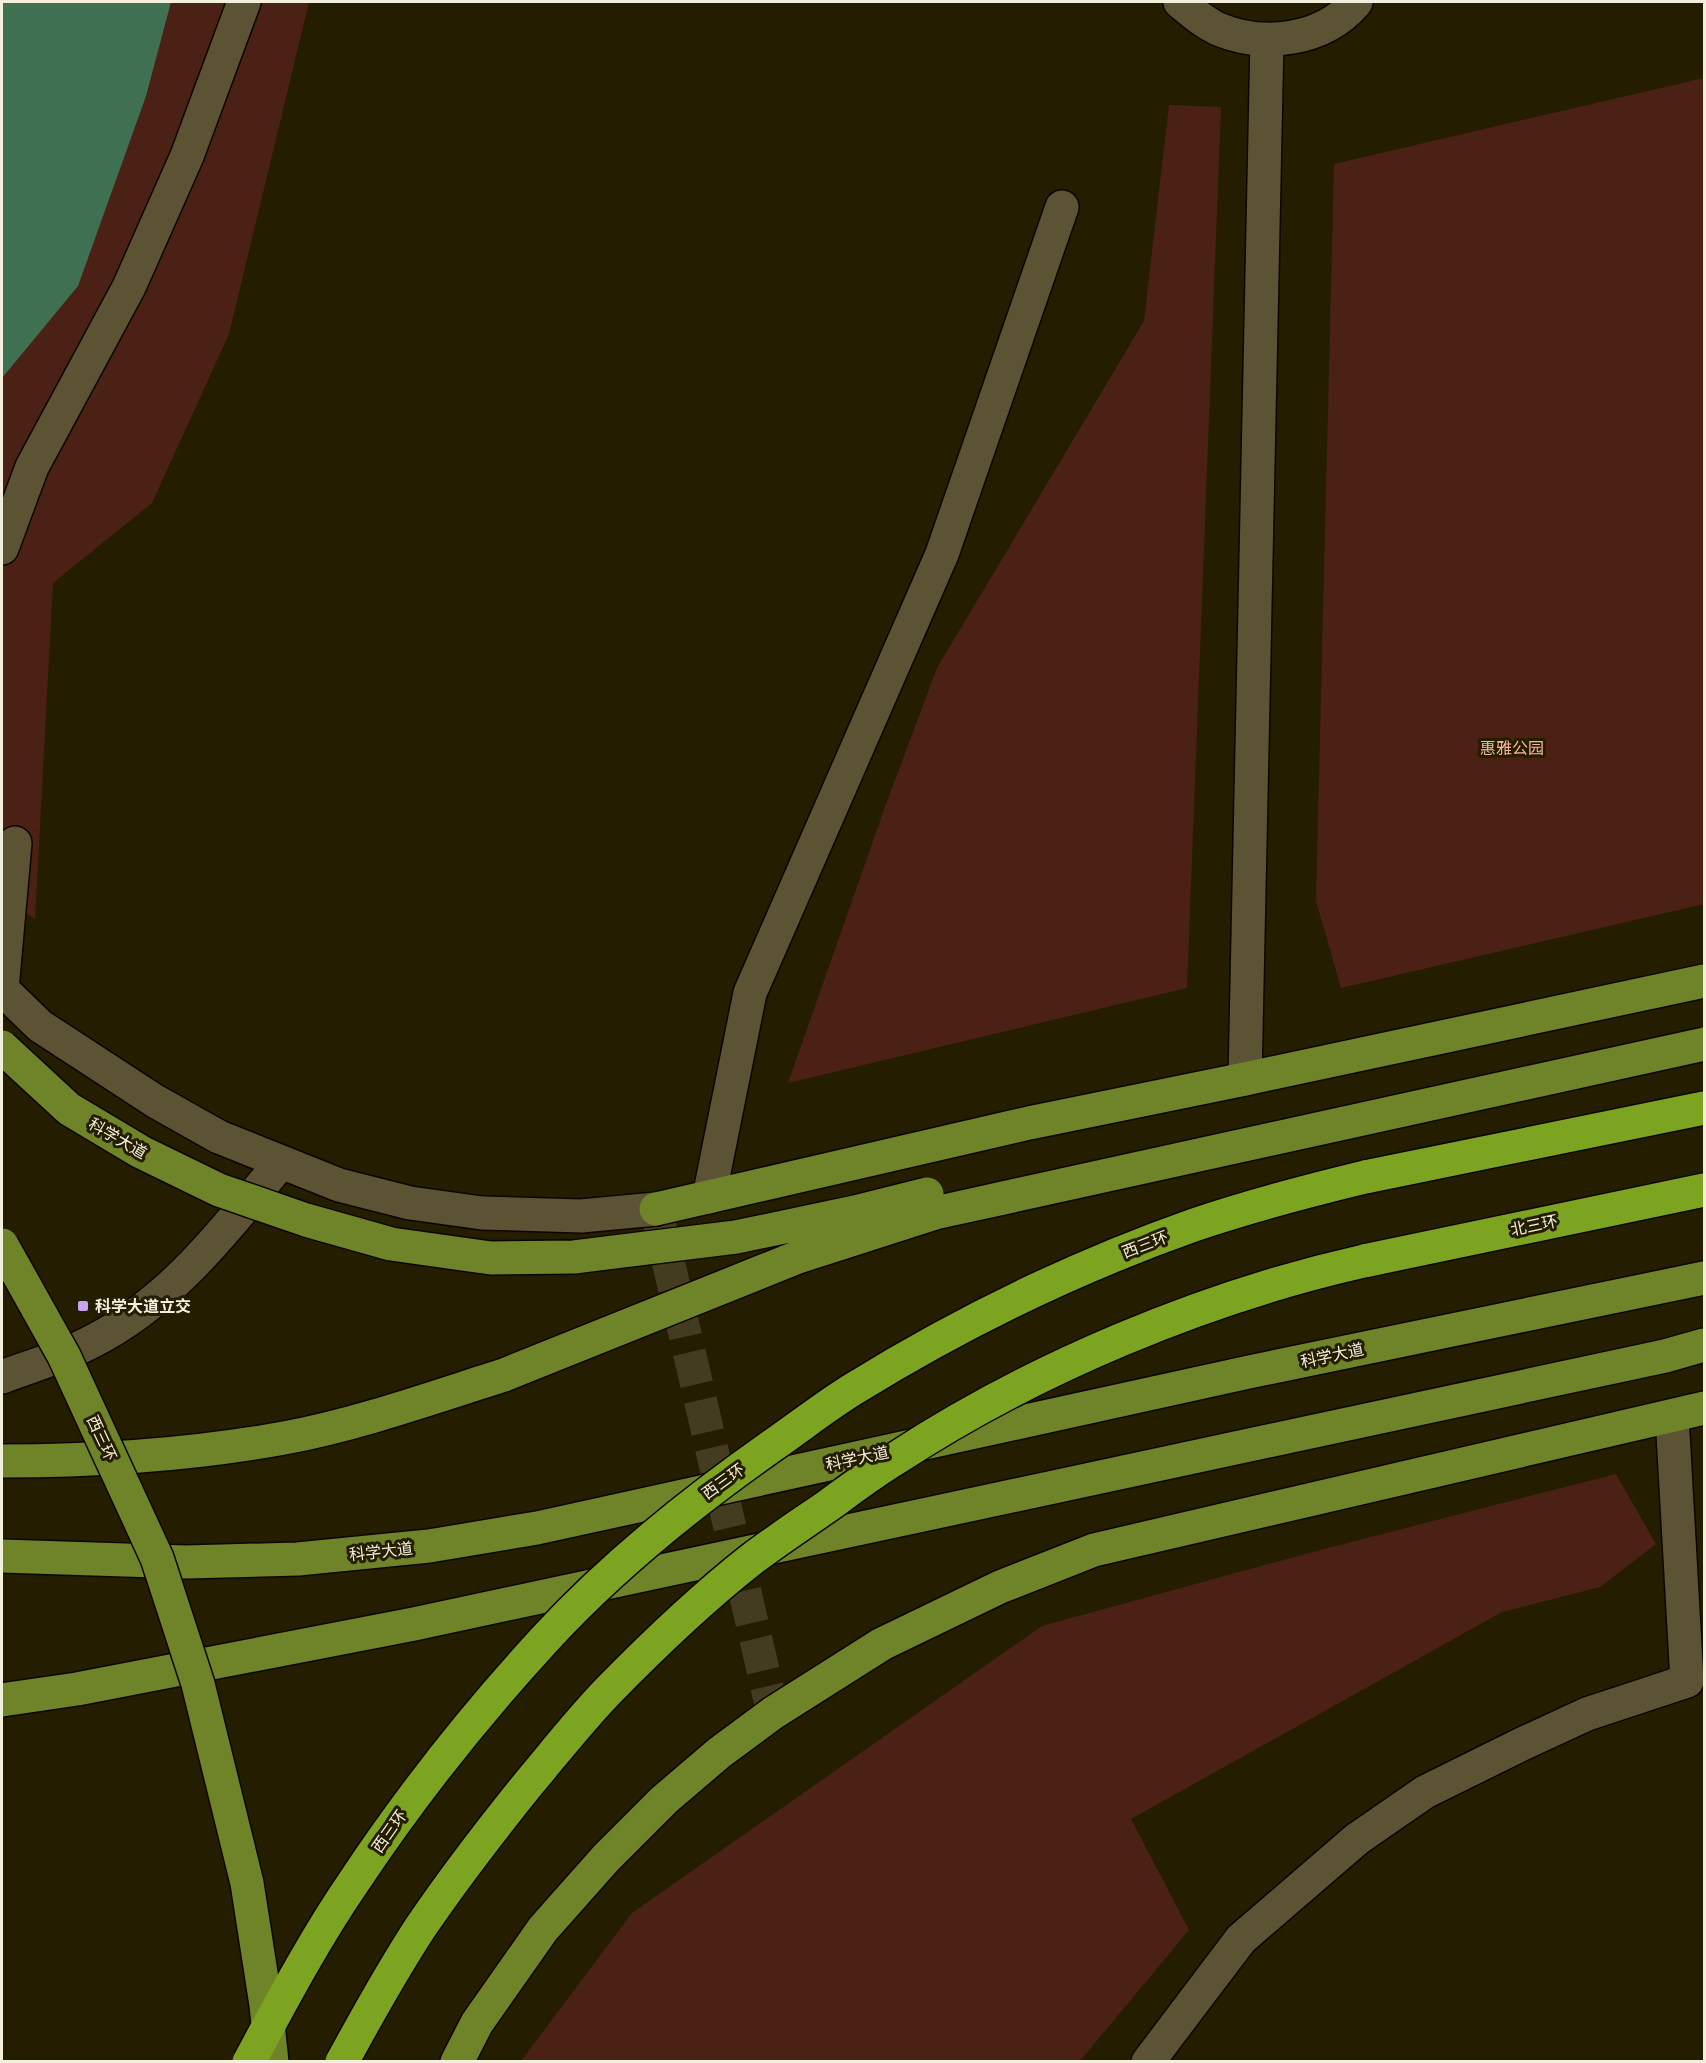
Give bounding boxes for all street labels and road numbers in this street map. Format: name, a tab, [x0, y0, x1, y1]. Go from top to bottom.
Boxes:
street label: 科学大道	[85, 1112, 151, 1164]
street label: 北三环	[1508, 1209, 1560, 1241]
street label: 西三环	[1119, 1225, 1171, 1263]
street label: 科学大道	[1298, 1338, 1366, 1372]
street label: 西三环	[82, 1412, 122, 1464]
street label: 科学大道	[823, 1441, 891, 1475]
street label: 西三环	[697, 1458, 749, 1504]
street label: 科学大道	[348, 1537, 414, 1565]
street label: 西三环	[366, 1805, 412, 1857]

